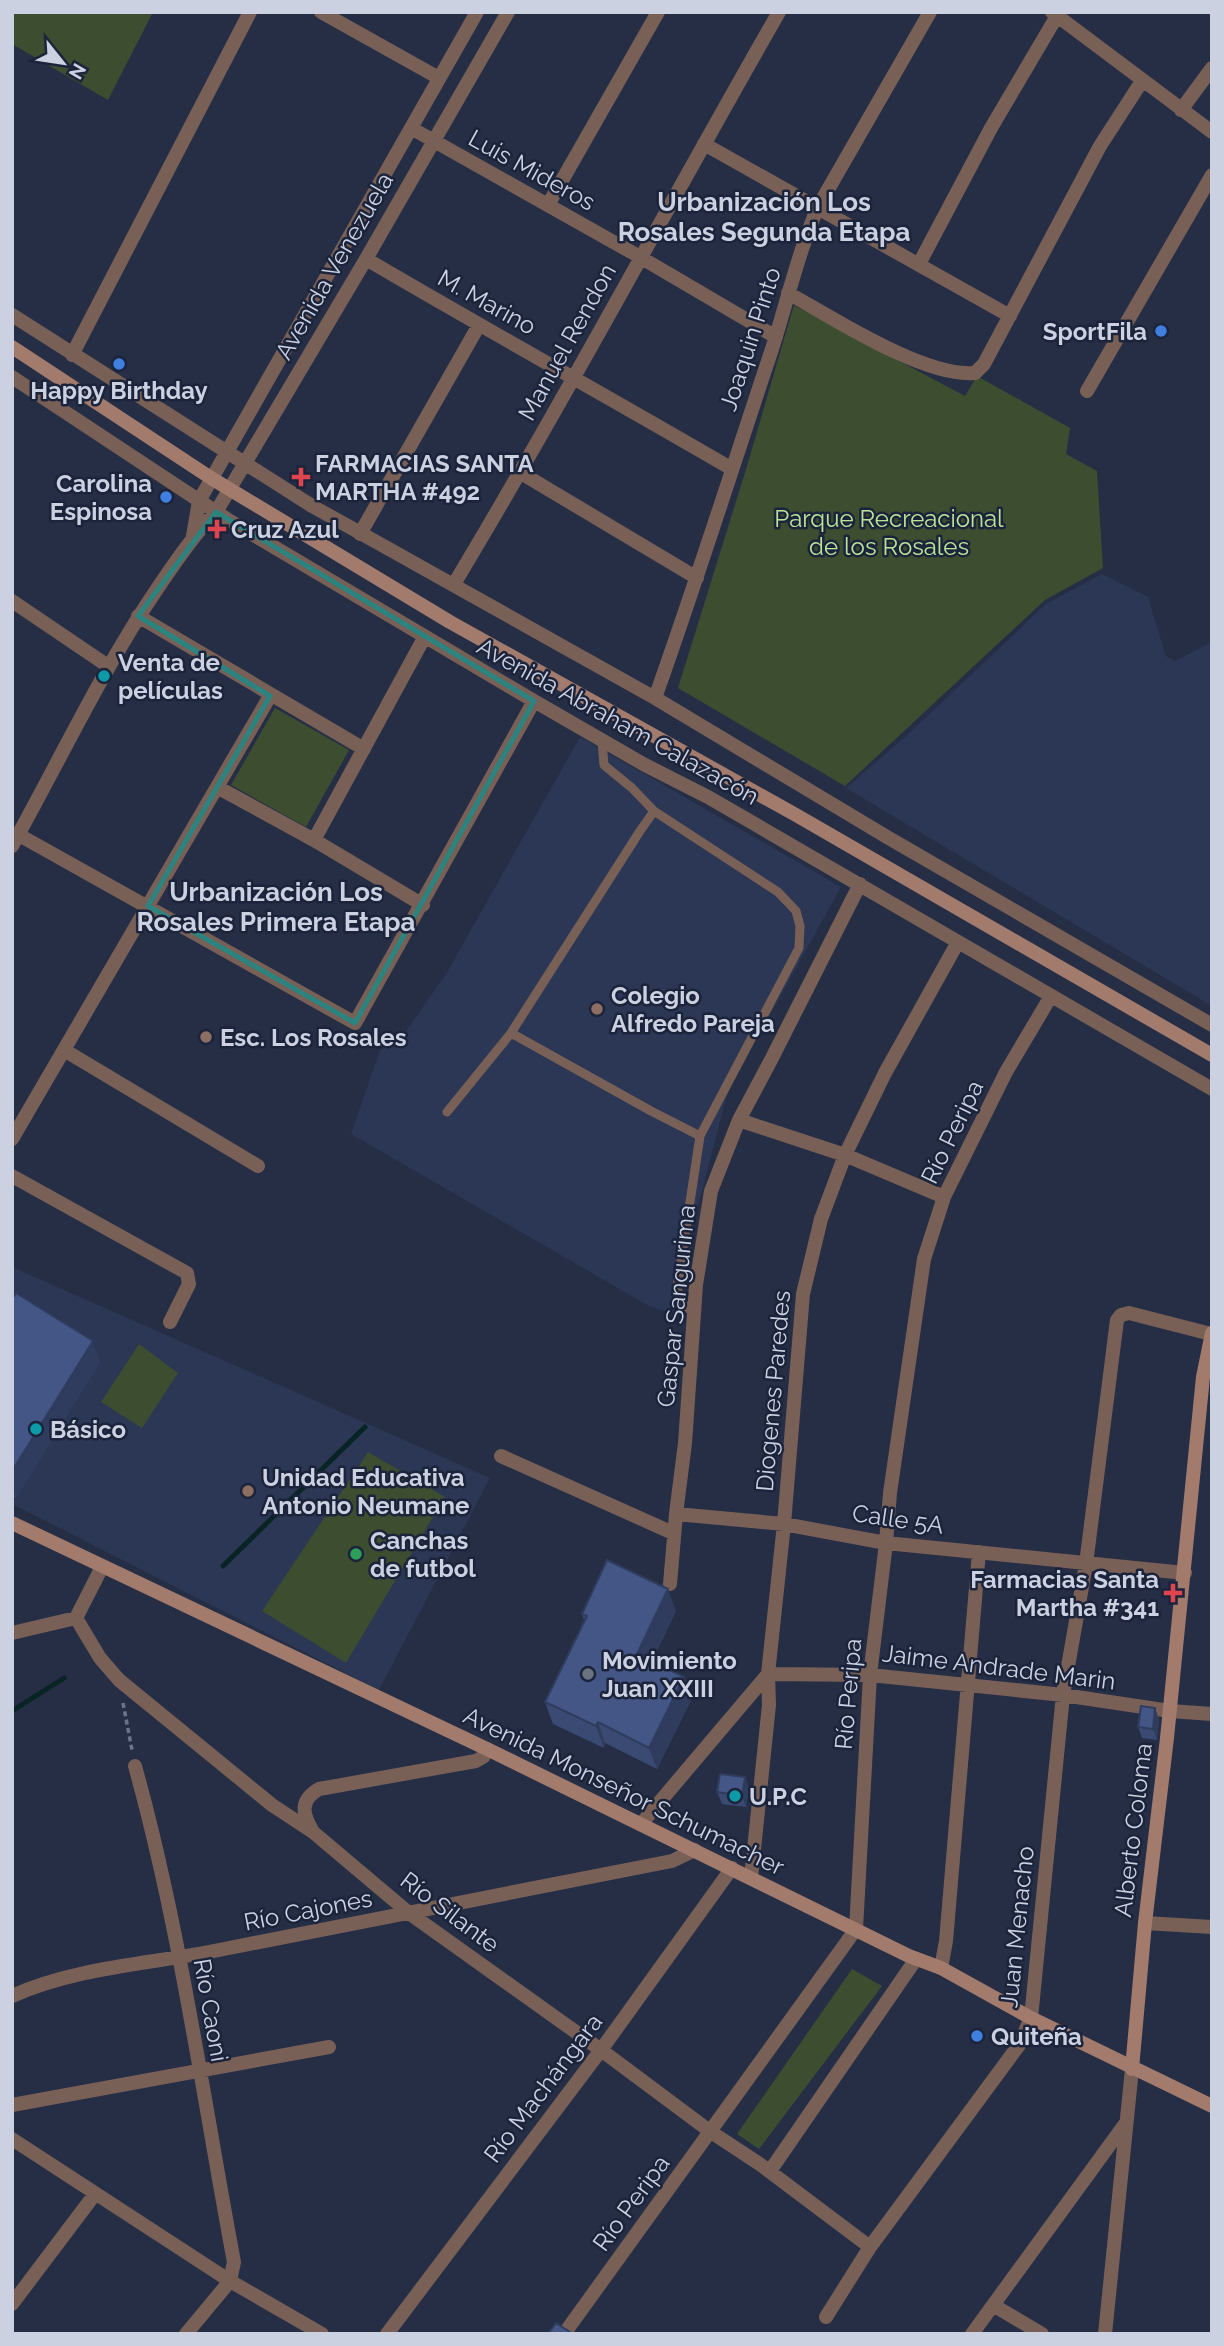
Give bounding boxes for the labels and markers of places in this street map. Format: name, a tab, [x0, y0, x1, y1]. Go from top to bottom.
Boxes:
place label: SportFila	[1043, 317, 1147, 346]
marker: SportFila	[1153, 323, 1169, 339]
marker: Happy Birthday	[111, 356, 127, 372]
place label: Happy Birthday	[30, 376, 208, 405]
place label: FARMACIAS SANTA MARTHA #492	[315, 449, 535, 506]
place label: Carolina Espinosa	[50, 469, 152, 526]
marker: FARMACIAS SANTA MARTHA #492	[293, 469, 309, 485]
marker: Carolina Espinosa	[158, 489, 174, 505]
place label: Cruz Azul	[231, 515, 339, 544]
marker: Cruz Azul	[209, 521, 225, 537]
place label: Venta de películas	[118, 648, 223, 705]
marker: Venta de películas	[96, 668, 112, 684]
place label: Colegio Alfredo Pareja	[611, 981, 775, 1038]
marker: Colegio Alfredo Pareja	[589, 1001, 605, 1017]
place label: Esc. Los Rosales	[220, 1023, 407, 1052]
marker: Esc. Los Rosales	[198, 1029, 214, 1045]
place label: Básico	[50, 1415, 126, 1444]
marker: Básico	[28, 1421, 44, 1437]
place label: Unidad Educativa Antonio Neumane	[262, 1463, 469, 1520]
marker: Unidad Educativa Antonio Neumane	[240, 1483, 256, 1499]
place label: Canchas de futbol	[370, 1526, 476, 1583]
marker: Canchas de futbol	[348, 1546, 364, 1562]
place label: Farmacias Santa Martha #341	[970, 1565, 1159, 1622]
marker: Farmacias Santa Martha #341	[1165, 1585, 1181, 1601]
place label: Movimiento Juan XXIII	[602, 1646, 737, 1703]
marker: Movimiento Juan XXIII	[580, 1666, 596, 1682]
place label: U.P.C	[749, 1782, 807, 1811]
marker: U.P.C	[727, 1788, 743, 1804]
place label: Quiteña	[991, 2022, 1082, 2051]
marker: Quiteña	[969, 2028, 985, 2044]

